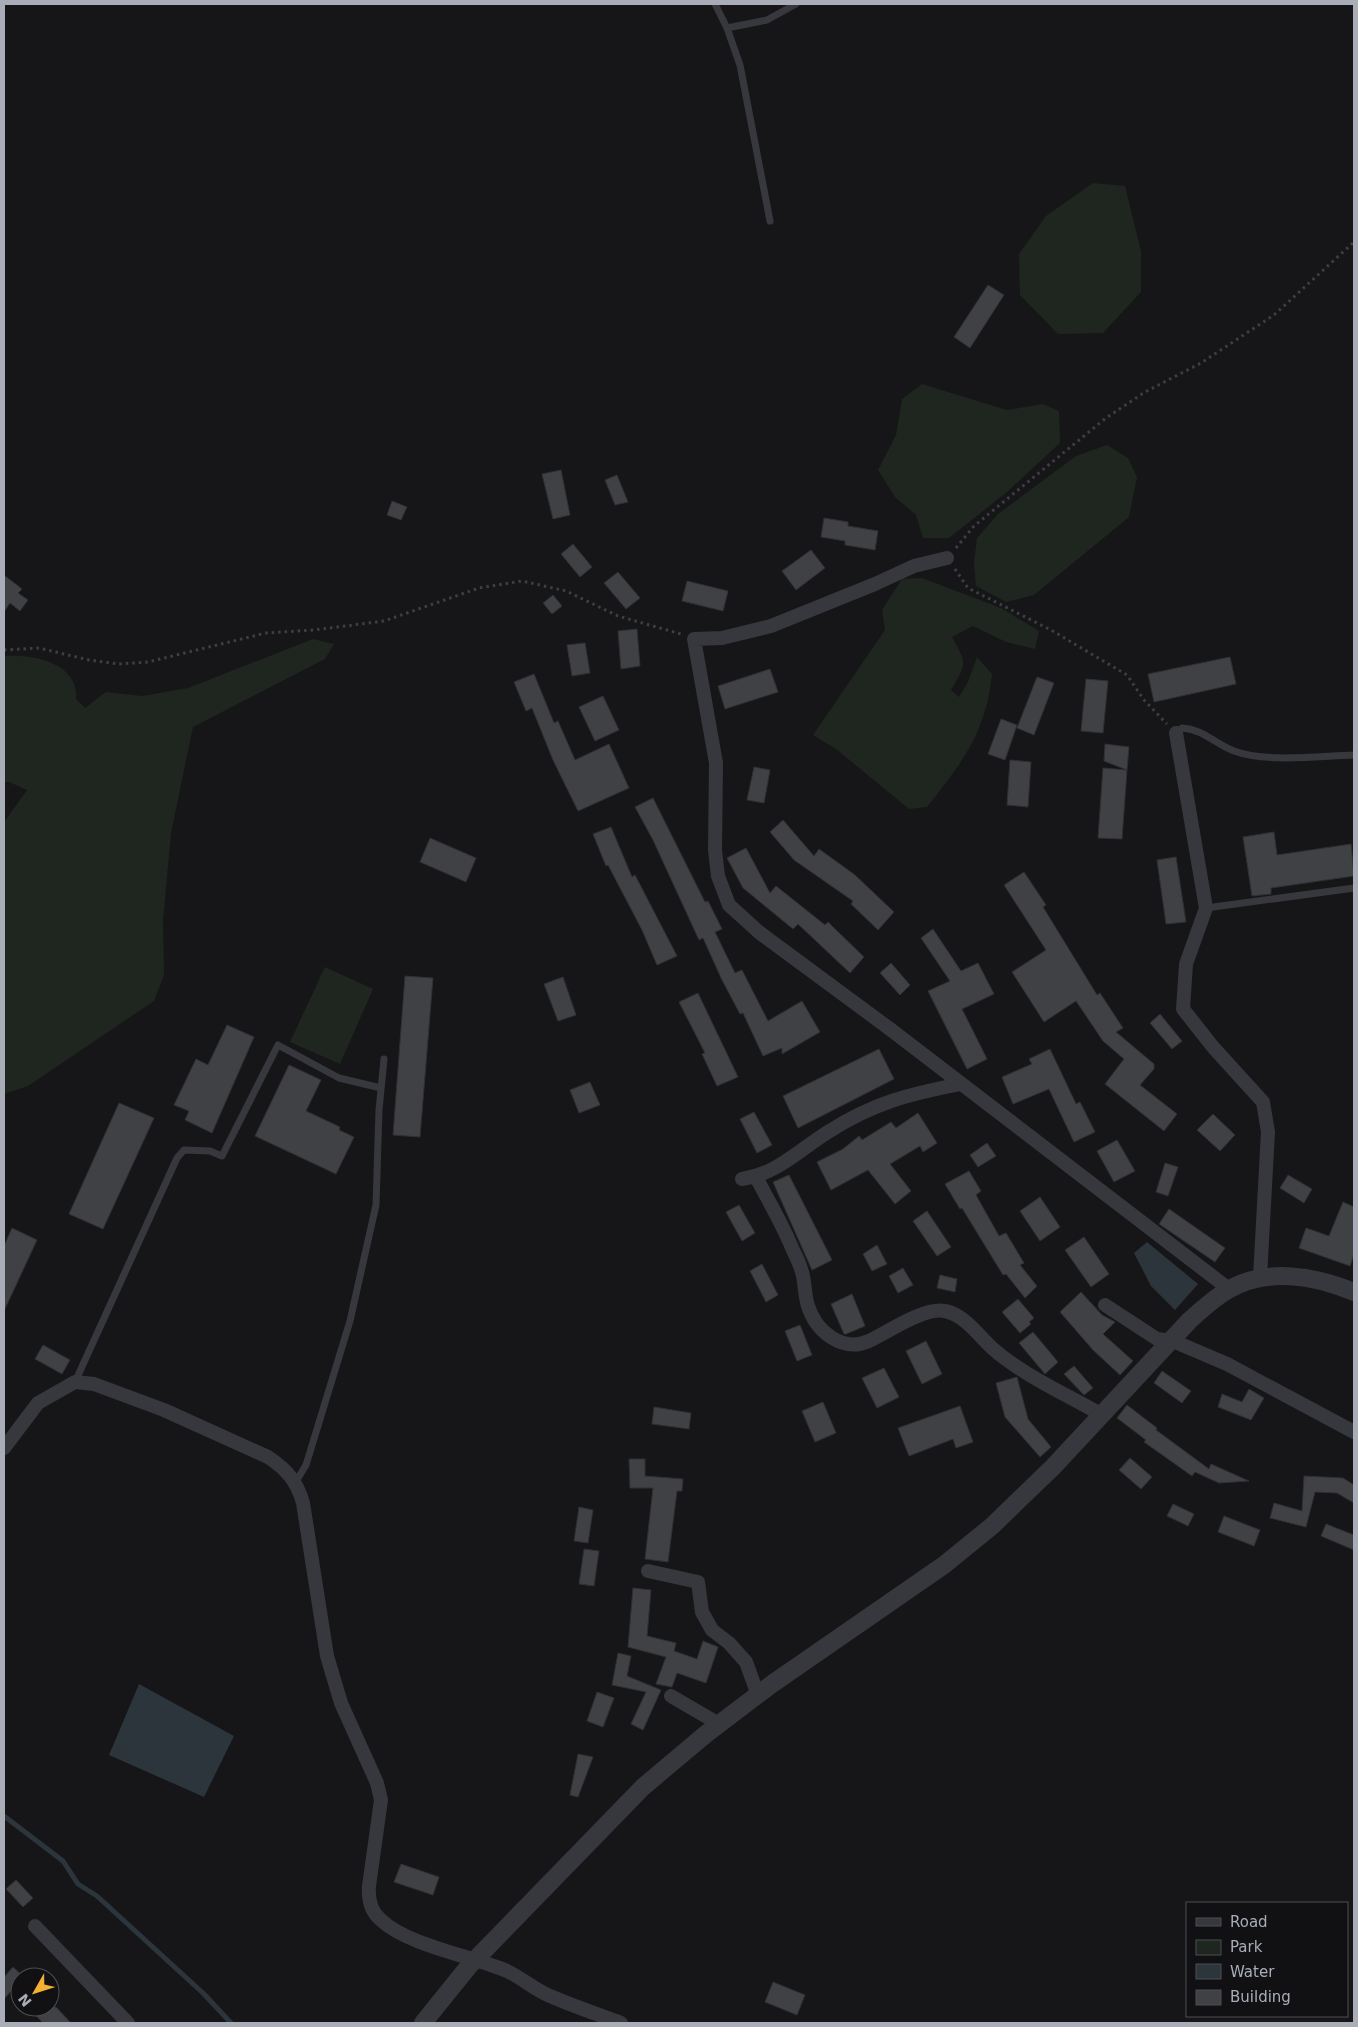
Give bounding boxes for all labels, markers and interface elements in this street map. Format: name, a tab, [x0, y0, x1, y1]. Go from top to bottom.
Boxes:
legend	[1186, 1902, 1348, 2017]
text: Road	[1230, 1913, 1268, 1931]
text: Park	[1230, 1938, 1263, 1956]
text: Water	[1230, 1963, 1275, 1981]
north arrow	[10, 1967, 60, 2017]
text: Building	[1230, 1988, 1291, 2006]
text: N	[15, 1991, 35, 2010]

